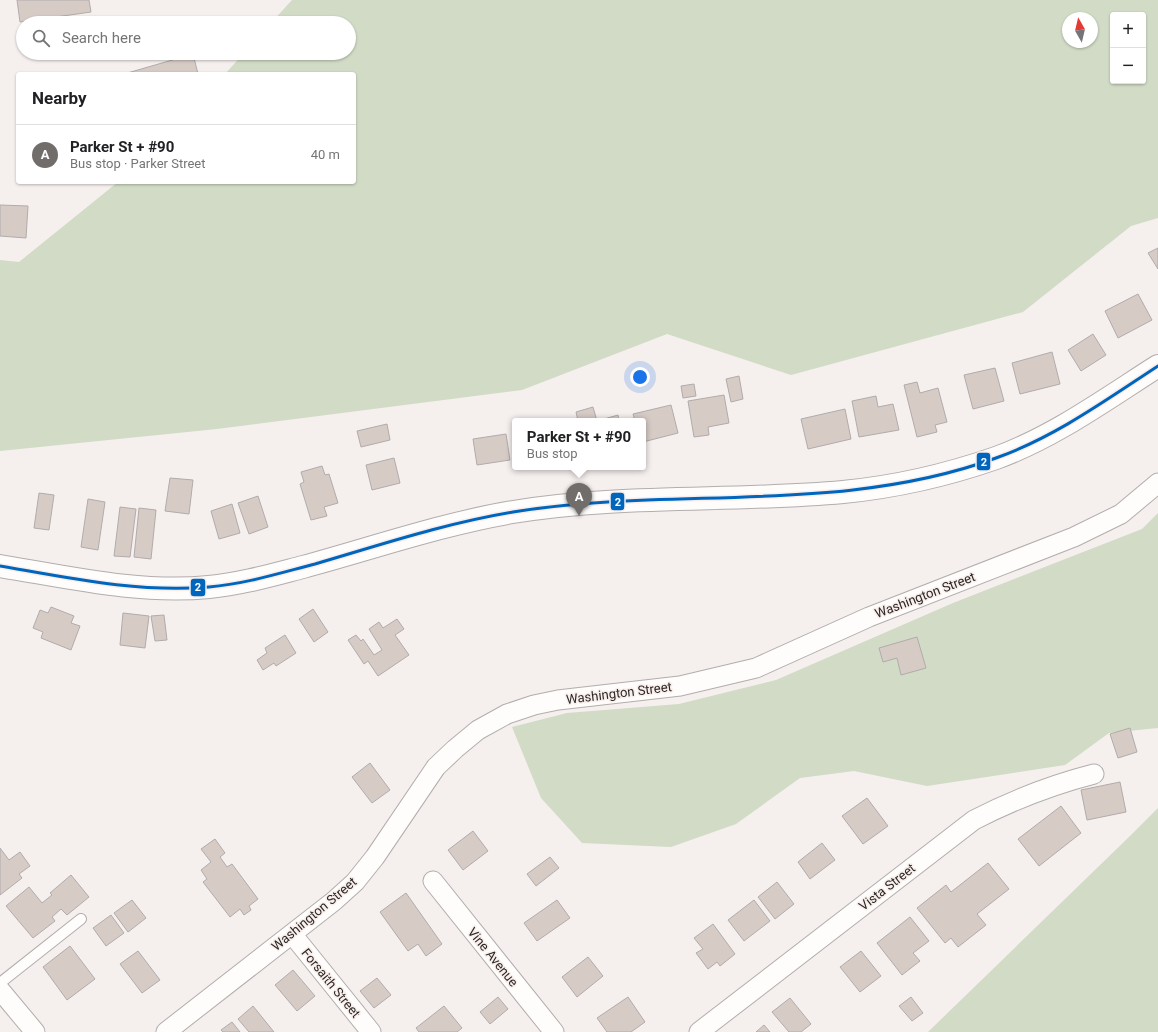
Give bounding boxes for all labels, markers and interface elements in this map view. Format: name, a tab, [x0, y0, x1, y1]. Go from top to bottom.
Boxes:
north arrow	[1062, 12, 1098, 48]
map controls	[1110, 12, 1146, 84]
button: +	[1110, 12, 1146, 48]
search box	[16, 16, 356, 60]
icon: search	[30, 27, 52, 49]
text: Search here	[62, 29, 141, 47]
button: −	[1110, 48, 1146, 84]
text: Nearby	[32, 88, 87, 108]
text: Parker St + #90	[70, 138, 174, 156]
text: A	[41, 147, 49, 162]
text: 40 m	[311, 147, 340, 162]
text: Bus stop · Parker Street	[70, 156, 205, 171]
your location	[630, 367, 650, 387]
popup	[512, 418, 646, 470]
text: Parker St + #90	[527, 428, 631, 446]
text: Bus stop	[527, 446, 578, 461]
line badge: 2	[976, 452, 991, 471]
text: 2	[981, 456, 987, 469]
pin: A	[566, 483, 592, 516]
line badge: 2	[610, 492, 625, 511]
text: 2	[615, 496, 621, 509]
street label: Washington Street	[873, 569, 977, 621]
line badge: 2	[190, 578, 206, 597]
text: 2	[195, 581, 201, 594]
street label: Washington Street	[565, 679, 673, 707]
street label: Vista Street	[856, 860, 918, 914]
street label: Washington Street	[269, 874, 359, 954]
street label: Vine Avenue	[465, 925, 521, 989]
street label: Forsaith Street	[299, 945, 363, 1021]

